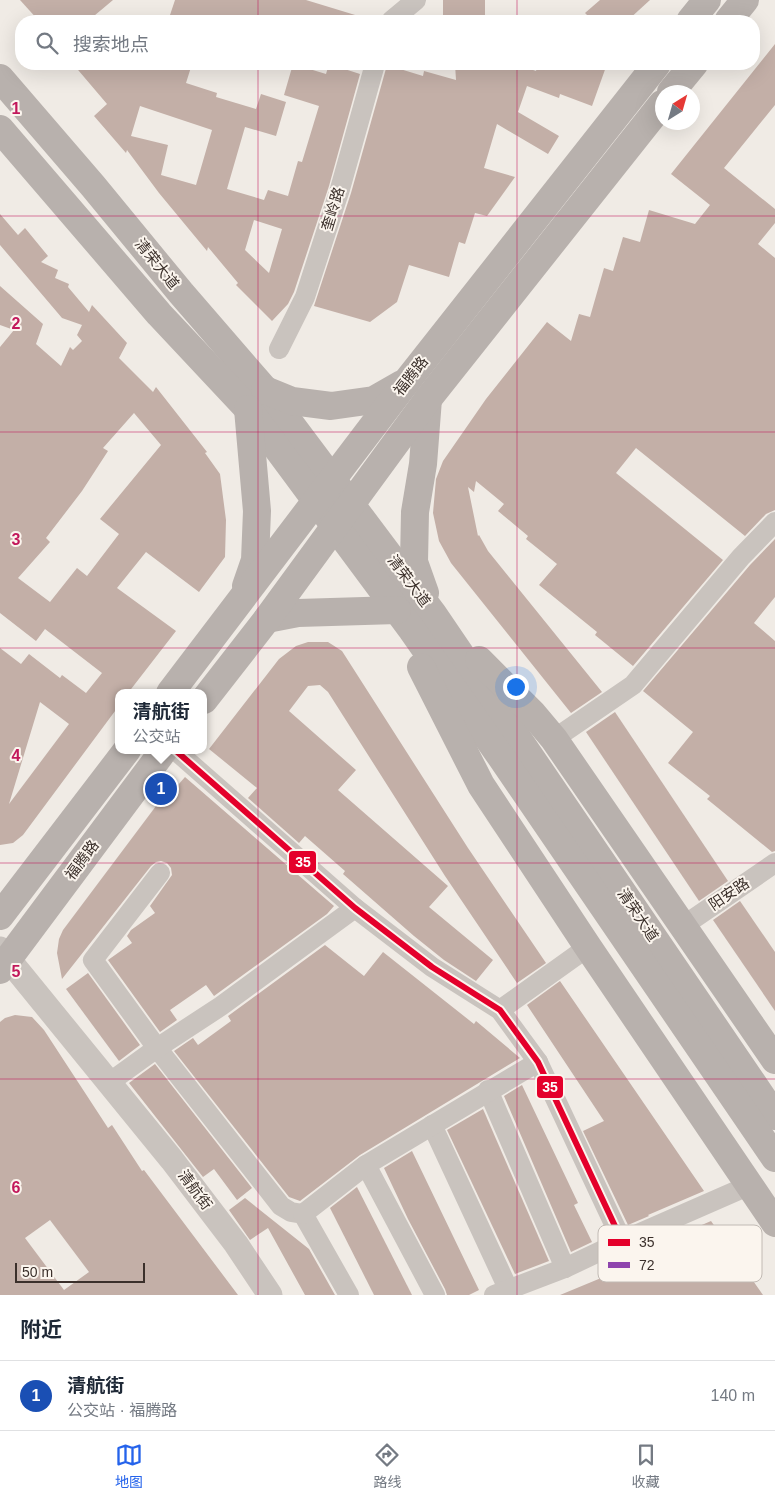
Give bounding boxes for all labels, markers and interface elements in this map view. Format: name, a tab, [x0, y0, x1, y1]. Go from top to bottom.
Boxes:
search box	[15, 15, 760, 70]
icon: search	[33, 29, 61, 57]
text: 搜索地点	[73, 34, 149, 55]
north arrow	[655, 85, 700, 130]
text: 1	[12, 100, 21, 117]
street label: 奎岭路	[318, 185, 347, 233]
street label: 清荣大道	[132, 235, 183, 292]
text: 2	[12, 315, 21, 332]
street label: 福腾路	[390, 353, 431, 399]
text: 3	[12, 531, 21, 548]
street label: 清荣大道	[385, 552, 434, 610]
your location	[503, 674, 529, 700]
popup	[115, 689, 207, 754]
text: 清航街	[132, 701, 190, 722]
text: 公交站	[132, 728, 181, 745]
text: 4	[12, 747, 21, 764]
pin: 1	[145, 770, 177, 808]
street label: 福腾路	[61, 837, 102, 883]
line badge: 35	[288, 850, 317, 874]
text: 35	[295, 854, 311, 870]
street label: 阳安路	[705, 874, 752, 913]
street label: 清荣大道	[615, 885, 662, 944]
text: 5	[12, 963, 21, 980]
line badge: 35	[536, 1075, 564, 1099]
text: 35	[542, 1079, 558, 1095]
street label: 清航街	[175, 1167, 216, 1213]
text: 6	[12, 1179, 21, 1196]
legend	[598, 1225, 762, 1282]
text: 35	[639, 1234, 655, 1250]
text: 72	[639, 1257, 655, 1273]
scale bar	[15, 1260, 145, 1283]
text: 50 m	[22, 1264, 53, 1280]
text: 附近	[20, 1318, 62, 1341]
text: 清航街	[67, 1375, 124, 1396]
text: 1	[32, 1387, 40, 1404]
text: 140 m	[711, 1387, 755, 1404]
text: 公交站 · 福腾路	[67, 1402, 177, 1419]
tab: 地图	[115, 1441, 143, 1491]
tab: 路线	[373, 1441, 401, 1491]
tab: 收藏	[632, 1441, 660, 1491]

